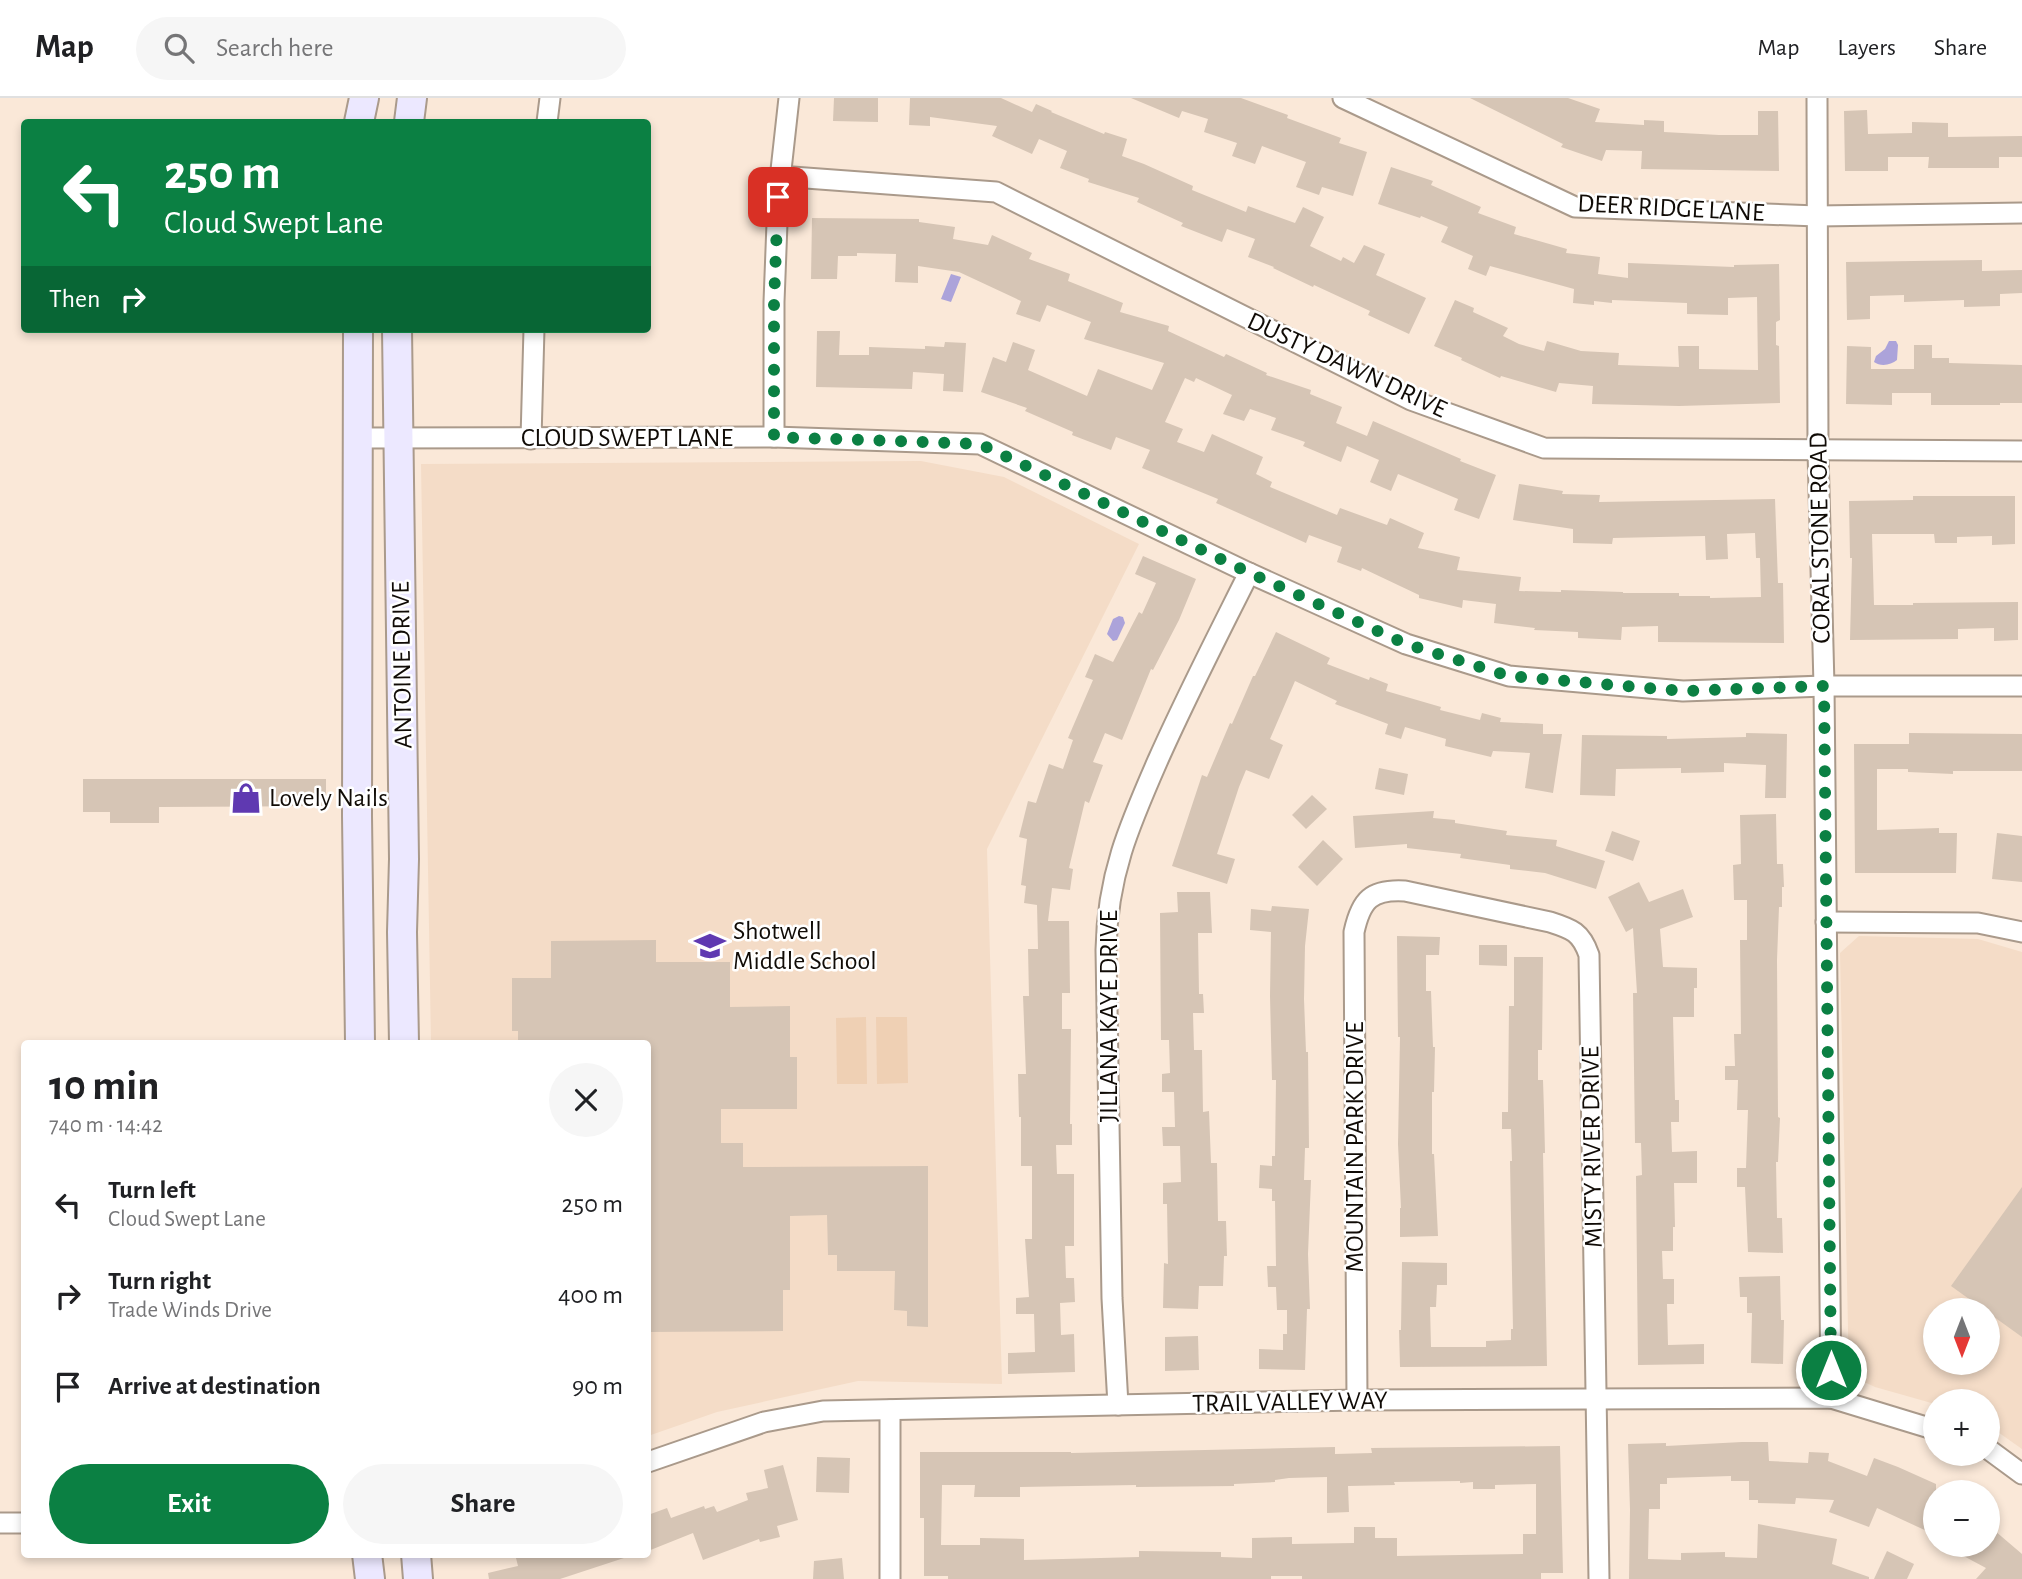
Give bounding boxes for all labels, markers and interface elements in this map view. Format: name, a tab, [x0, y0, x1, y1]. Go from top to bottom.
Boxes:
search box	[136, 17, 626, 80]
icon: search	[160, 29, 198, 67]
text: Map	[35, 31, 94, 64]
text: Search here	[216, 35, 334, 61]
text: Map	[1757, 36, 1799, 60]
text: Layers	[1837, 36, 1896, 60]
text: Share	[1934, 36, 1987, 60]
icon: left	[49, 147, 140, 238]
text: 250 m	[164, 149, 281, 198]
pin	[748, 167, 808, 227]
icon: arrive	[759, 178, 797, 216]
street label: DEER RIDGE LANE	[1577, 190, 1765, 226]
text: Cloud Swept Lane	[164, 207, 384, 239]
icon: right	[114, 280, 152, 318]
text: Then	[49, 286, 100, 312]
street label: DUSTY DAWN DRIVE	[1243, 307, 1451, 423]
street label: CLOUD SWEPT LANE	[521, 425, 733, 451]
street label: CORAL STONE ROAD	[1805, 432, 1835, 644]
street label: ANTOINE DRIVE	[388, 581, 416, 749]
shop icon: Lovely Nails	[229, 781, 263, 815]
place label: Lovely Nails	[269, 785, 388, 811]
street label: JILLANA KAYE DRIVE	[1096, 910, 1122, 1122]
place label: Shotwell Middle School	[733, 918, 877, 974]
school or university icon: Shotwell Middle School	[693, 929, 727, 963]
street label: MOUNTAIN PARK DRIVE	[1342, 1021, 1368, 1273]
street label: MISTY RIVER DRIVE	[1577, 1046, 1607, 1248]
button: close	[549, 1063, 623, 1137]
text: 10 min	[49, 1065, 159, 1107]
text: 740 m · 14:42	[49, 1114, 163, 1137]
text: Turn left	[108, 1177, 196, 1203]
icon: left	[49, 1186, 87, 1224]
text: 250 m	[561, 1191, 623, 1217]
text: Cloud Swept Lane	[108, 1208, 266, 1231]
text: Turn right	[108, 1268, 211, 1294]
icon: right	[49, 1277, 87, 1315]
text: 400 m	[558, 1282, 623, 1308]
north arrow	[1923, 1298, 2000, 1376]
map controls	[1923, 1298, 2000, 1557]
text: Trade Winds Drive	[108, 1299, 272, 1322]
position arrow	[1794, 1333, 1868, 1407]
icon: arrive	[49, 1368, 87, 1406]
text: Arrive at destination	[108, 1373, 321, 1399]
text: 90 m	[572, 1373, 623, 1399]
street label: TRAIL VALLEY WAY	[1192, 1387, 1388, 1417]
button: +	[1923, 1389, 2000, 1466]
button: Exit	[49, 1464, 329, 1544]
button: Share	[343, 1464, 623, 1544]
button: −	[1923, 1480, 2000, 1557]

